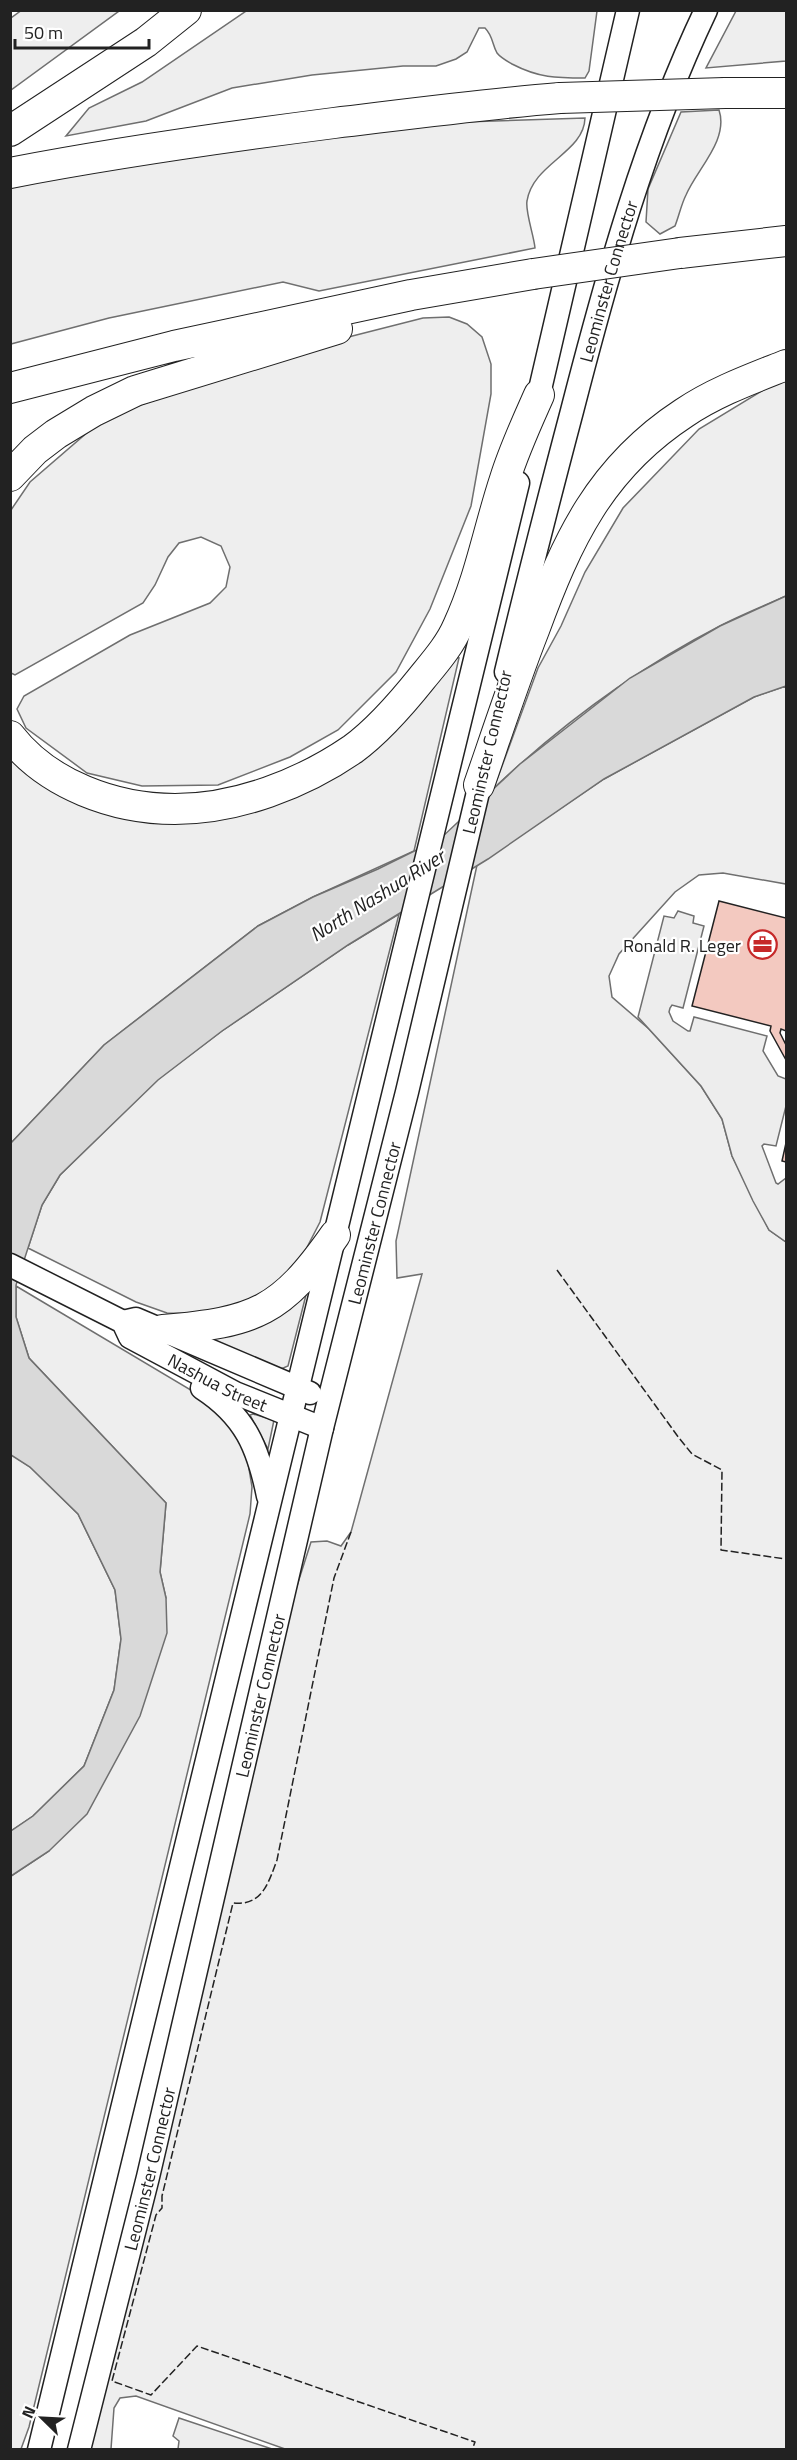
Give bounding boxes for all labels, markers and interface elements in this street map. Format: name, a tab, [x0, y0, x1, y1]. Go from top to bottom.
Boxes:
scale bar	[15, 12, 148, 50]
text: 50 m	[24, 19, 63, 46]
street label: Leominster Connector	[572, 197, 644, 365]
street label: Leominster Connector	[455, 668, 519, 836]
water label: North Nashua River	[303, 839, 453, 949]
office icon: Ronald R. Leger	[746, 929, 778, 961]
place label: Ronald R. Leger	[623, 932, 741, 959]
street label: Leominster Connector	[340, 1139, 407, 1307]
street label: Nashua Street	[163, 1346, 272, 1418]
street label: Leominster Connector	[228, 1611, 292, 1780]
street label: Leominster Connector	[116, 2084, 182, 2253]
north arrow	[12, 2388, 72, 2448]
text: N	[15, 2402, 42, 2422]

